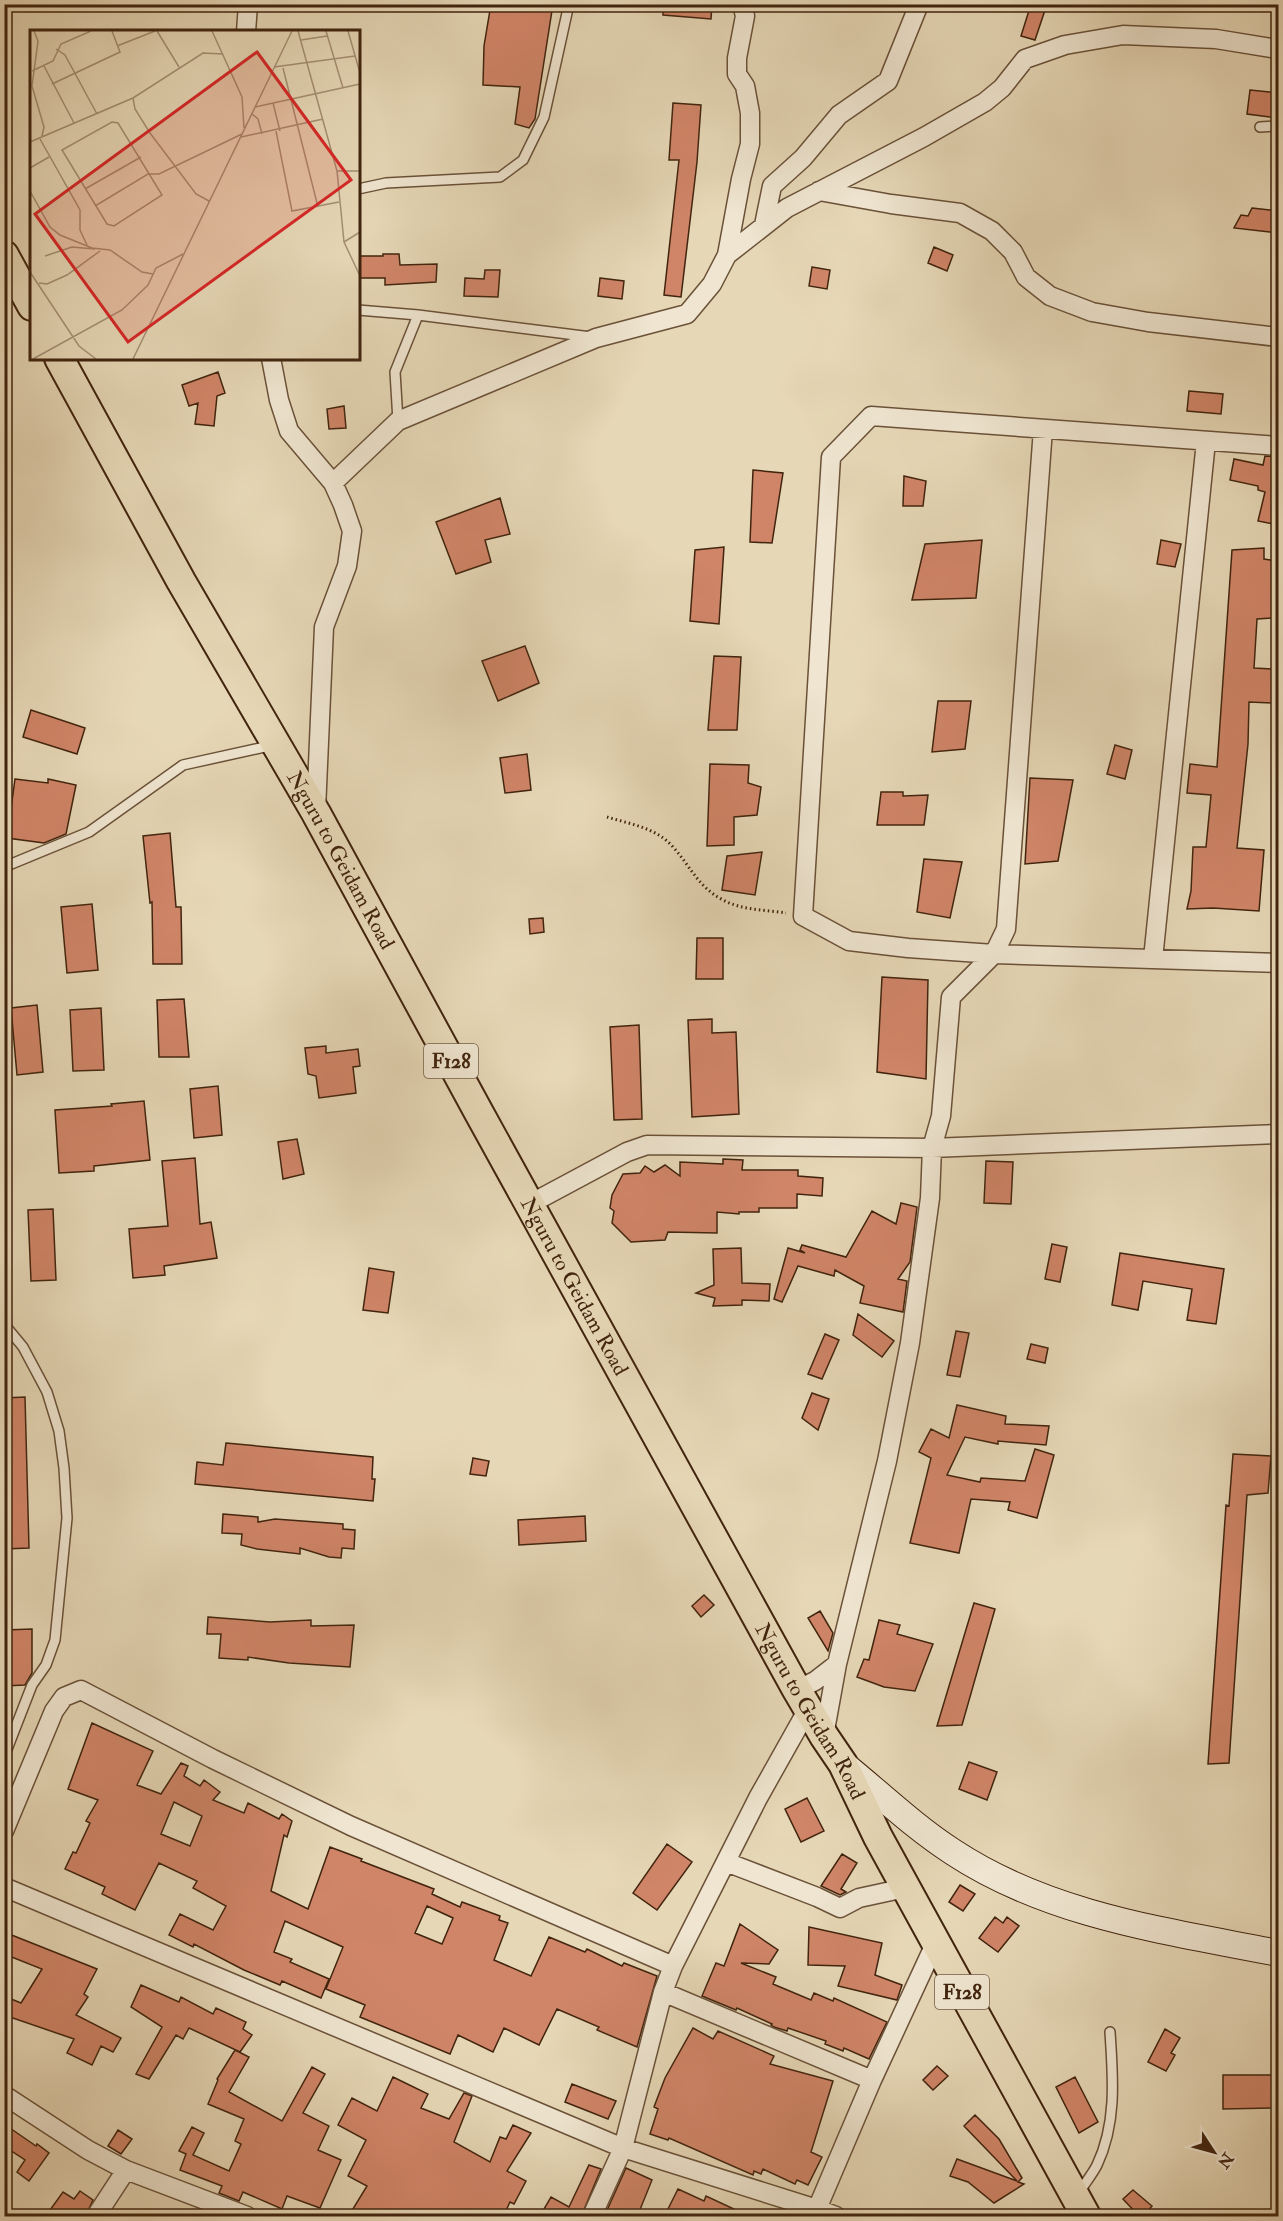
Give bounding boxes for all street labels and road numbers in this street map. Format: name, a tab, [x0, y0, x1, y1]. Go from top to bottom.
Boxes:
street label: Nguru to Geidam Road	[281, 766, 401, 955]
road number: F128	[424, 1044, 478, 1078]
street label: Nguru to Geidam Road	[515, 1192, 635, 1381]
street label: Nguru to Geidam Road	[749, 1618, 872, 1805]
road number: F128	[935, 1975, 989, 2009]

